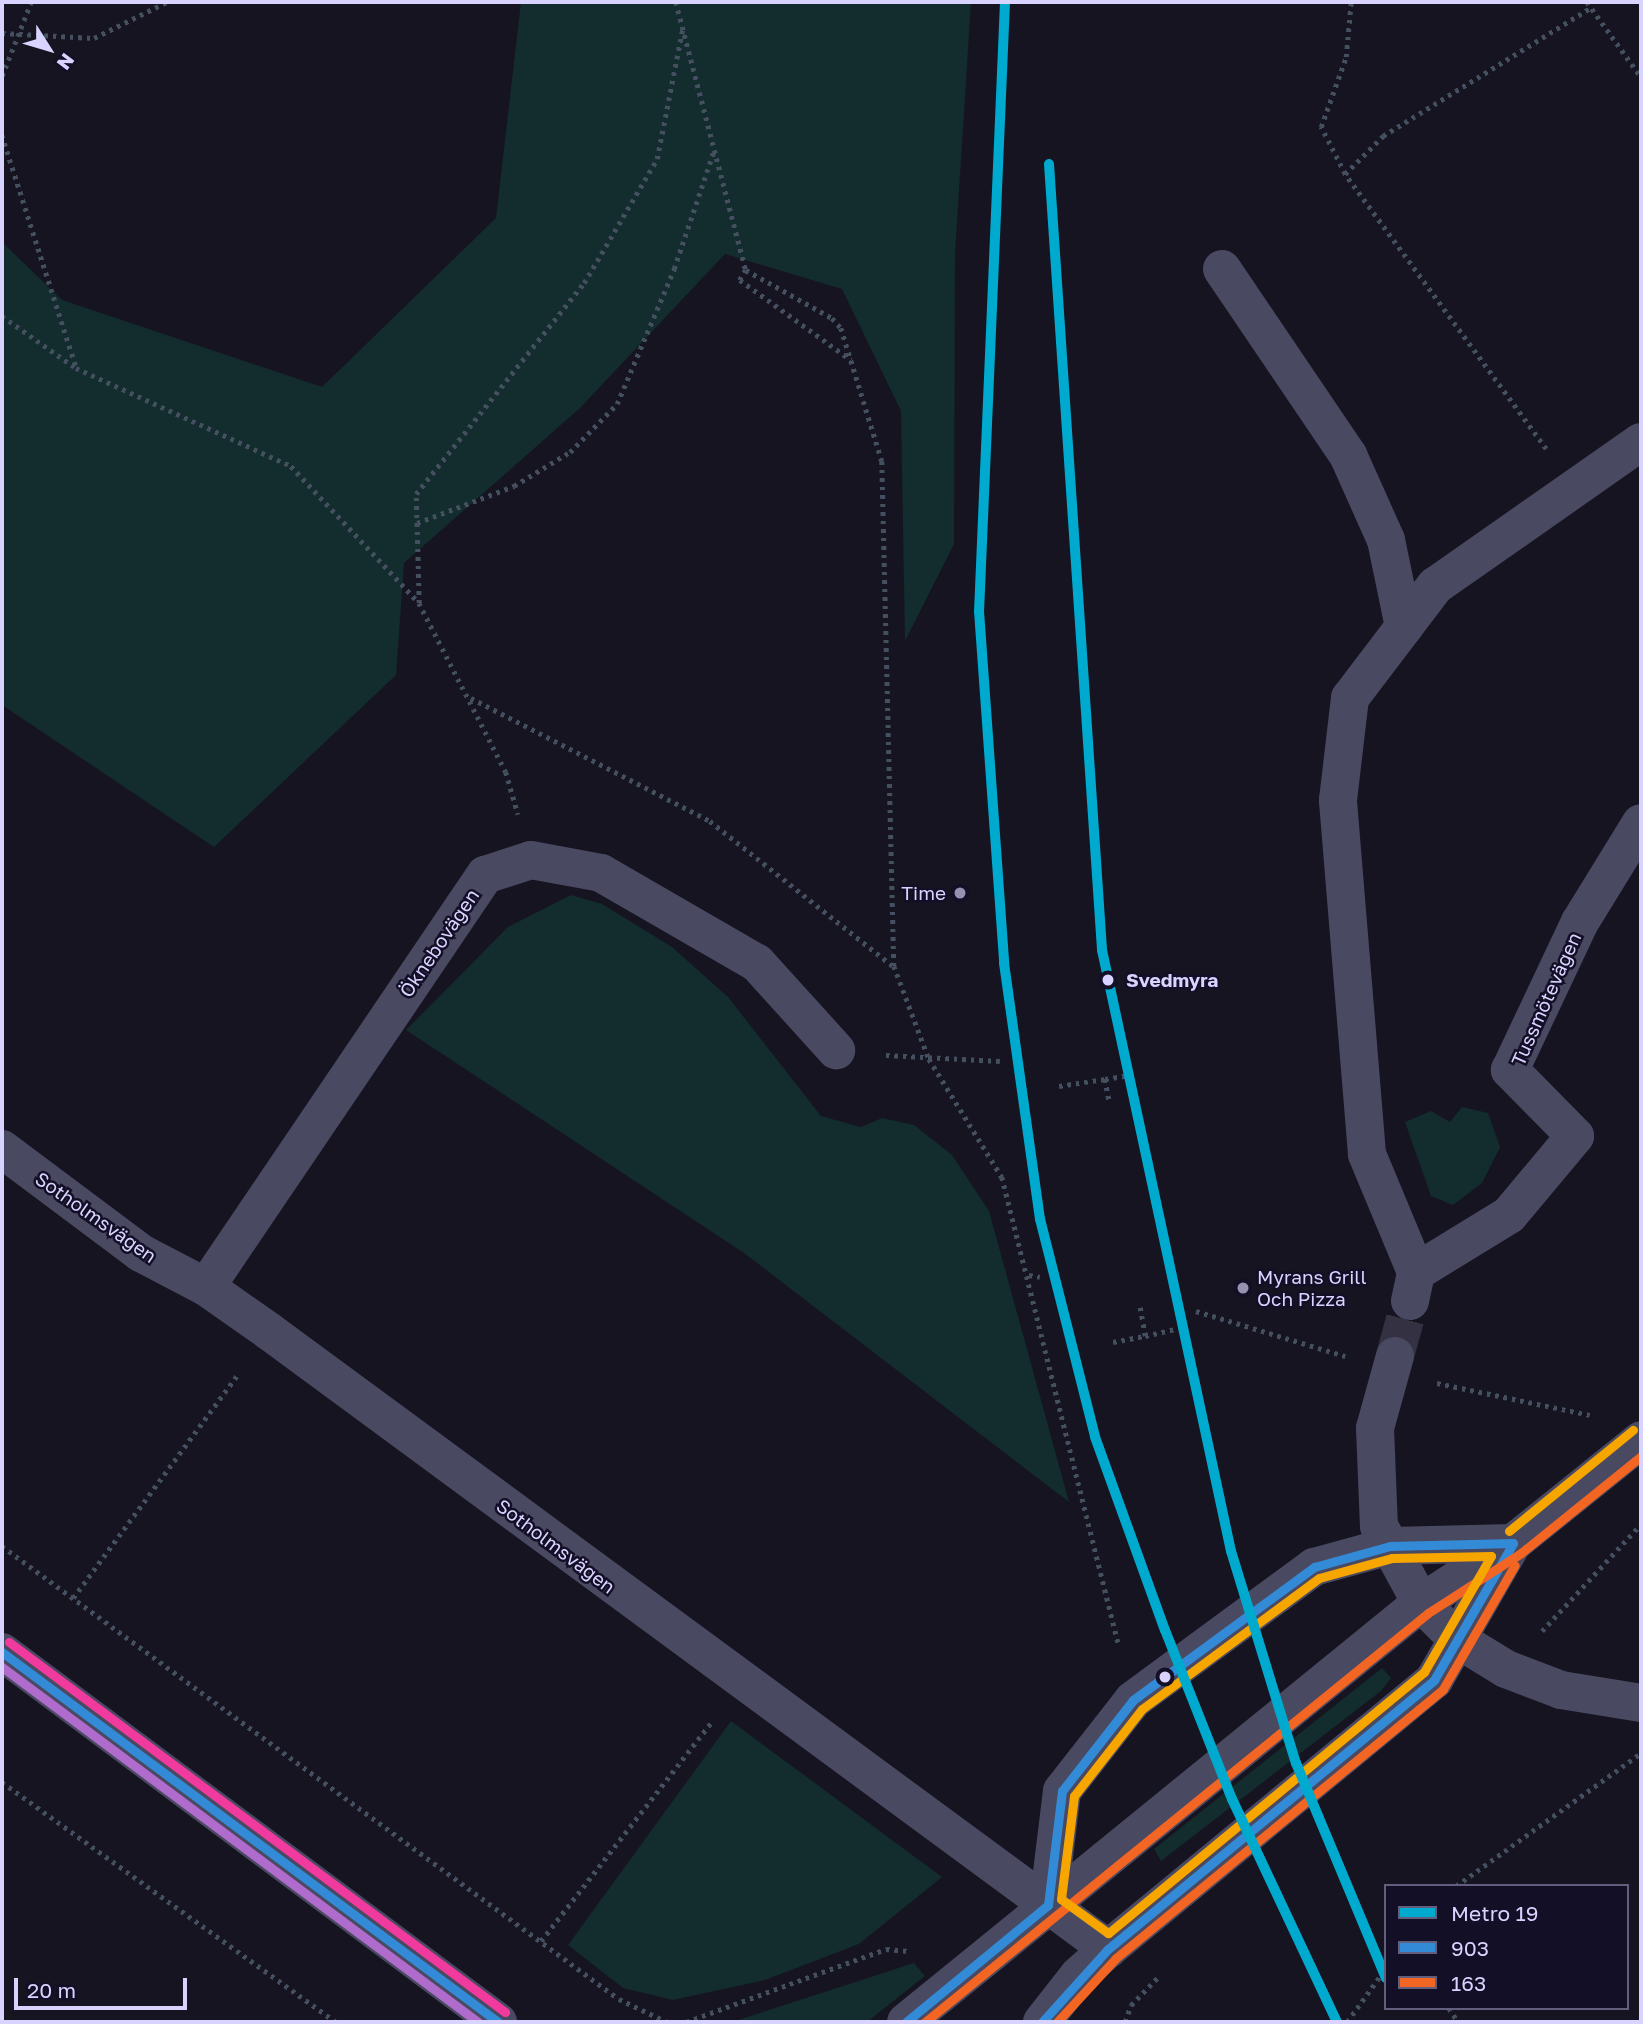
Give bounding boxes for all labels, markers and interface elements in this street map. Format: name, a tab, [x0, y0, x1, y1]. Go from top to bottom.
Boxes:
north arrow	[14, 14, 84, 84]
text: N	[53, 49, 80, 75]
place label: Time	[901, 882, 946, 904]
street label: Öknebovägen	[394, 885, 484, 1001]
marker: Time	[952, 885, 968, 901]
street label: Tussmötevägen	[1506, 929, 1586, 1069]
marker: Svedmyra	[1097, 969, 1119, 991]
place label: Svedmyra	[1126, 969, 1218, 991]
street label: Sotholmsvägen	[31, 1167, 161, 1267]
place label: Myrans Grill Och Pizza	[1257, 1266, 1366, 1310]
marker: Myrans Grill Och Pizza	[1235, 1280, 1251, 1296]
street label: Sotholmsvägen	[492, 1494, 620, 1598]
unlabelled marker	[1158, 1670, 1172, 1684]
legend	[1384, 1884, 1629, 2010]
text: Metro 19	[1451, 1900, 1538, 1926]
text: 903	[1451, 1935, 1489, 1961]
scale bar	[18, 1965, 191, 2009]
text: 163	[1451, 1970, 1486, 1996]
text: 20 m	[27, 1977, 76, 2003]

